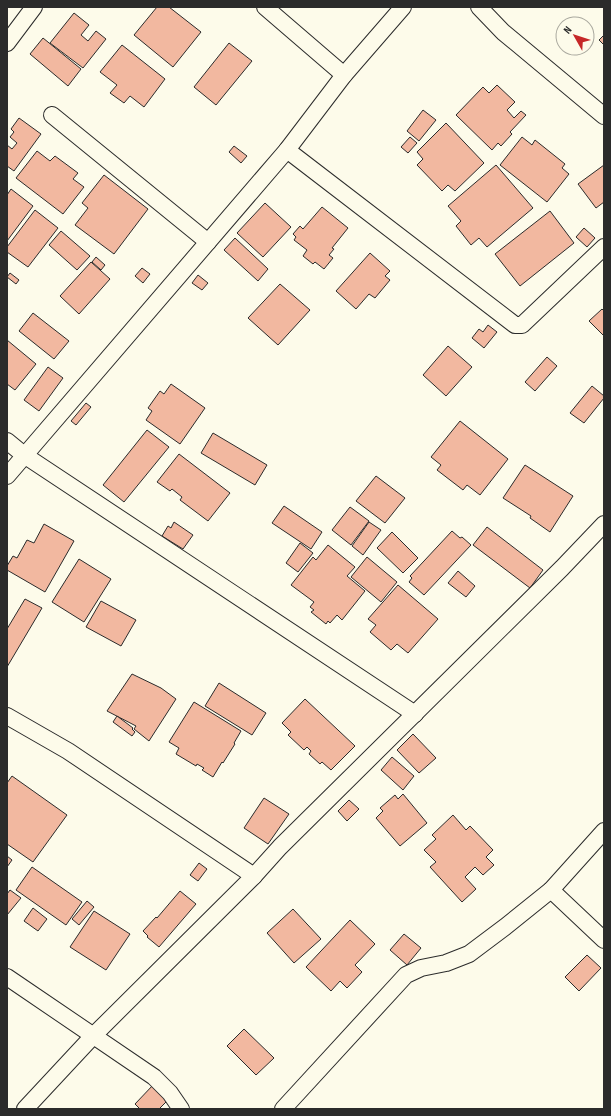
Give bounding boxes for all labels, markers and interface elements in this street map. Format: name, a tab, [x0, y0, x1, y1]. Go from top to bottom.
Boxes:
north arrow	[555, 16, 595, 56]
text: N	[561, 24, 575, 36]

